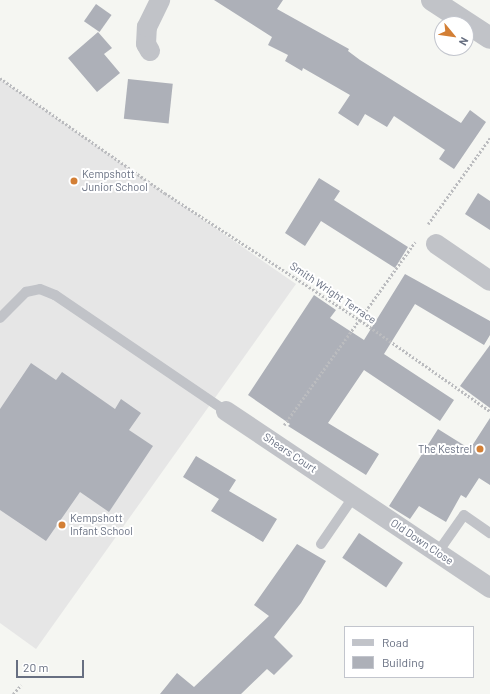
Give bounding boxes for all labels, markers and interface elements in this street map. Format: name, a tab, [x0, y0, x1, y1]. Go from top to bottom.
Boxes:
north arrow	[434, 16, 474, 56]
text: N	[457, 35, 472, 48]
place label: Kempshott Junior School	[82, 168, 148, 194]
marker: Kempshott Junior School	[69, 176, 79, 186]
street label: Smith Wright Terrace	[287, 259, 379, 327]
street label: Shears Court	[261, 430, 319, 476]
place label: The Kestrel	[418, 442, 472, 456]
marker: The Kestrel	[475, 444, 485, 454]
place label: Kempshott Infant School	[70, 512, 133, 538]
street label: Old Down Close	[388, 516, 456, 568]
marker: Kempshott Infant School	[57, 520, 67, 530]
legend	[344, 626, 474, 678]
text: Road	[382, 635, 409, 649]
scale bar	[18, 652, 86, 678]
text: Building	[382, 655, 424, 669]
text: 20 m	[23, 660, 49, 674]

